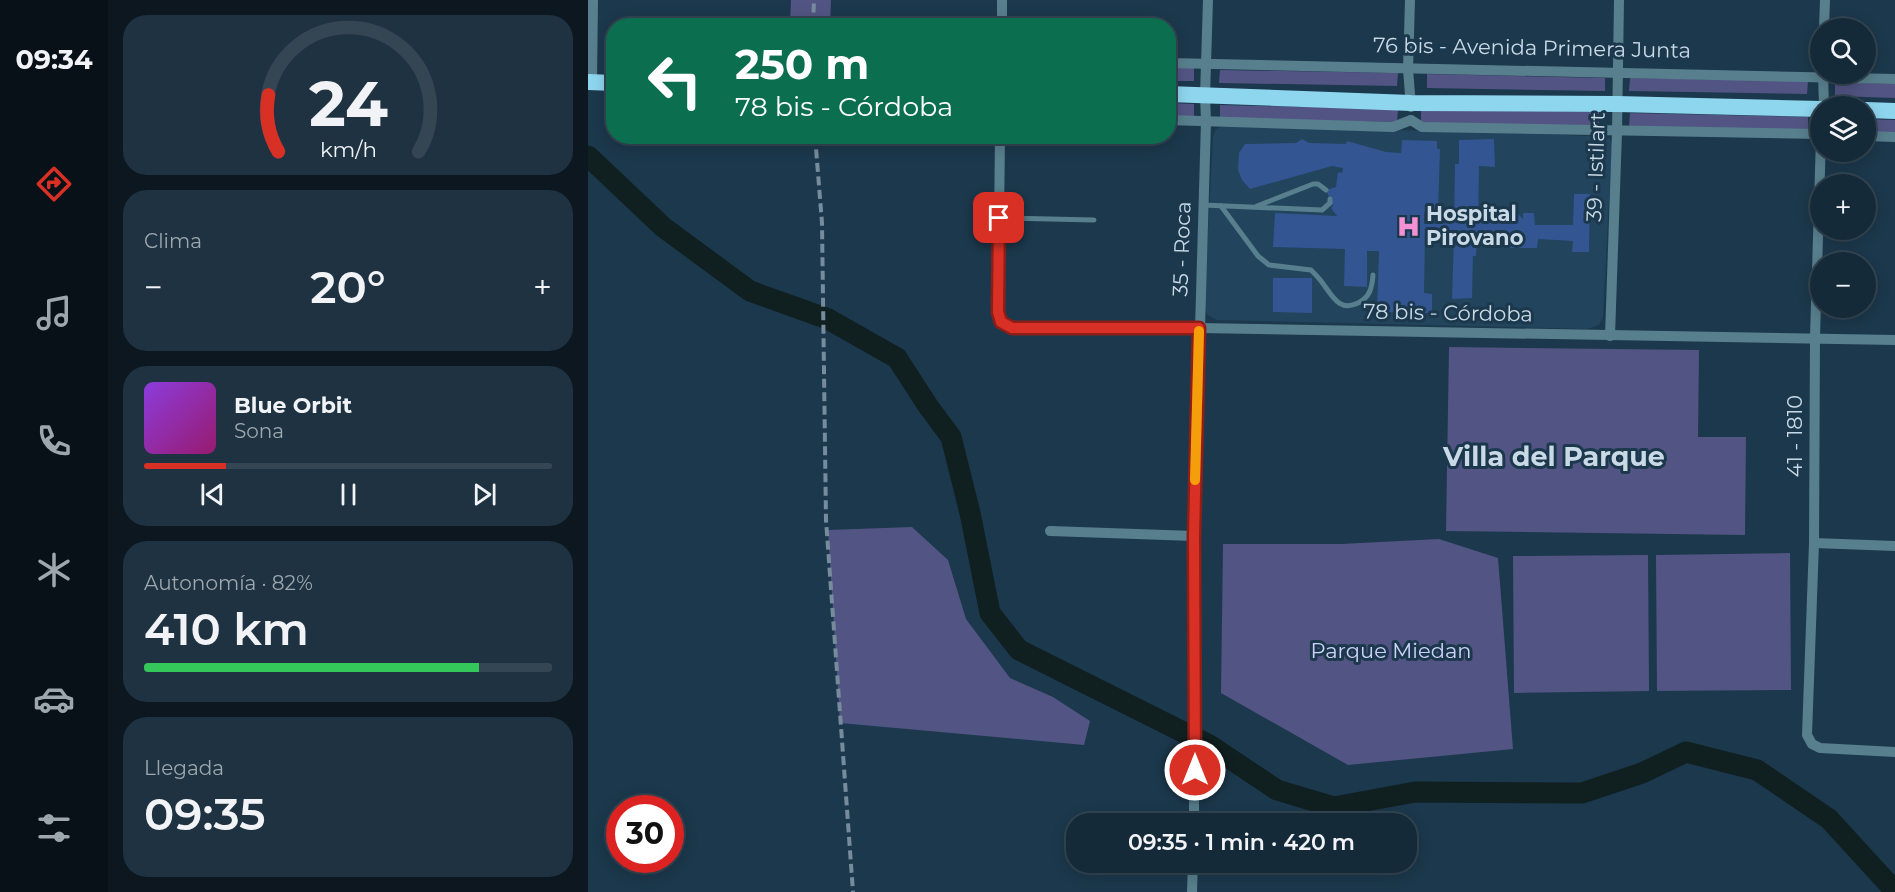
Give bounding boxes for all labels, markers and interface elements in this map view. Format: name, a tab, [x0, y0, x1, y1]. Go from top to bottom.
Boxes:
map controls	[1810, 18, 1876, 318]
button: search	[1810, 18, 1876, 84]
street label: 76 bis - Avenida Primera Junta	[1373, 32, 1691, 63]
text: 250 m	[735, 38, 869, 90]
icon: left	[636, 42, 714, 120]
text: 09:34	[15, 43, 93, 76]
text: 24	[308, 66, 388, 142]
text: 78 bis - Córdoba	[735, 90, 953, 123]
button: layers	[1810, 96, 1876, 162]
street label: 39 - Istilart	[1581, 112, 1610, 222]
text: km/h	[319, 137, 377, 163]
icon: directions	[33, 163, 75, 205]
button: +	[1810, 174, 1876, 240]
pin	[973, 192, 1024, 243]
icon: arrive	[982, 201, 1015, 234]
street label: 35 - Roca	[1167, 201, 1196, 297]
place label: Hospital Pirovano	[1426, 201, 1524, 250]
hospital icon: Hospital Pirovano	[1395, 213, 1421, 239]
text: Clima	[144, 229, 202, 253]
button: −	[1810, 252, 1876, 318]
text: 20°	[310, 259, 386, 314]
text: −	[144, 267, 163, 307]
text: +	[533, 267, 552, 307]
icon: music	[33, 292, 75, 334]
street label: 78 bis - Córdoba	[1363, 299, 1533, 326]
text: Blue Orbit	[234, 392, 352, 419]
street label: 41 - 1810	[1782, 395, 1807, 477]
text: Sona	[234, 419, 284, 443]
icon: phone	[33, 420, 75, 462]
district label: Villa del Parque	[1442, 440, 1665, 473]
icon: previous	[196, 478, 229, 511]
icon: pause	[332, 478, 365, 511]
icon: next	[468, 478, 501, 511]
icon: climate	[33, 549, 75, 591]
text: Autonomía · 82%	[144, 571, 313, 595]
text: 410 km	[144, 601, 309, 656]
park label: Parque Miedan	[1310, 638, 1472, 663]
icon: car	[33, 678, 75, 720]
position arrow	[1163, 738, 1227, 802]
text: Llegada	[144, 756, 224, 780]
text: 09:35	[144, 786, 266, 841]
speed limit sign: 30	[606, 795, 684, 873]
icon: filters	[33, 807, 75, 849]
text: 09:35 · 1 min · 420 m	[1128, 829, 1355, 856]

